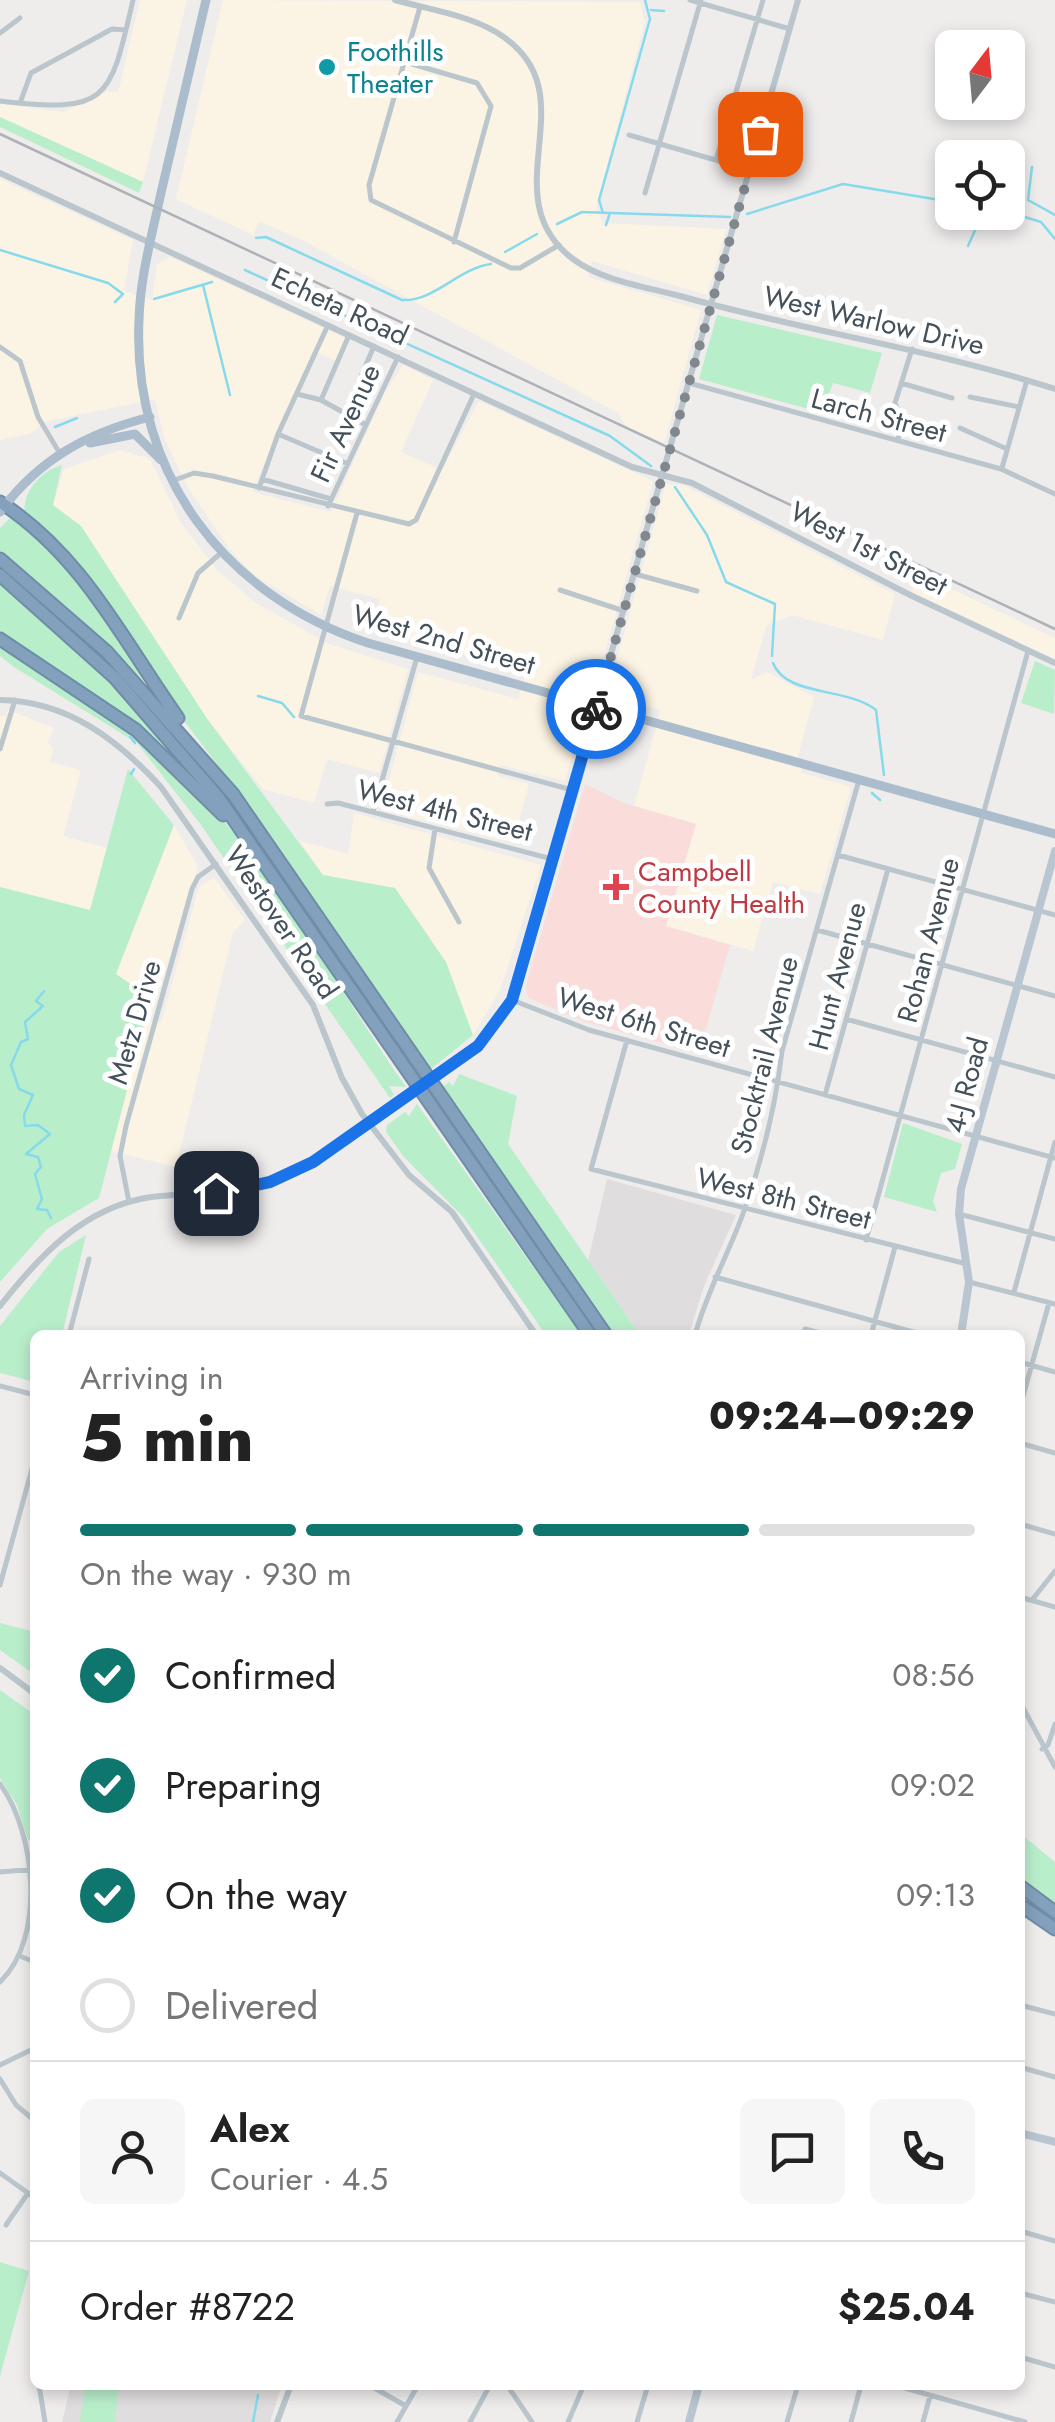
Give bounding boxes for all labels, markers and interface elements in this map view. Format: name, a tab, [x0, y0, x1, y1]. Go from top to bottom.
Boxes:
north arrow	[935, 30, 1025, 120]
map controls	[935, 30, 1025, 230]
place label: Foothills Theater	[347, 31, 444, 104]
marker: Foothills Theater	[316, 56, 338, 78]
pin	[718, 92, 803, 177]
icon: bag	[733, 107, 788, 162]
button: locate	[935, 140, 1025, 230]
street label: Echeta Road	[265, 257, 415, 356]
street label: West Warlow Drive	[760, 275, 988, 366]
street label: Fir Avenue	[300, 357, 391, 489]
street label: Larch Street	[807, 378, 951, 453]
street label: West 1st Street	[783, 491, 955, 606]
street label: West 2nd Street	[348, 594, 540, 685]
courier	[546, 659, 646, 759]
icon: bike	[569, 682, 624, 737]
street label: West 4th Street	[353, 769, 537, 852]
street label: Westover Road	[215, 837, 348, 1007]
place label: Campbell County Health	[638, 851, 805, 924]
street label: Rohan Avenue	[887, 853, 970, 1027]
marker: Campbell County Health	[603, 874, 629, 900]
street label: Hunt Avenue	[798, 898, 877, 1055]
street label: Stocktrail Avenue	[720, 952, 809, 1158]
street label: Metz Drive	[97, 955, 172, 1089]
street label: West 6th Street	[552, 977, 736, 1068]
street label: 4-J Road	[934, 1033, 999, 1138]
pin	[174, 1151, 259, 1236]
street label: West 8th Street	[692, 1157, 876, 1240]
icon: home	[189, 1166, 244, 1221]
text: Arriving in	[80, 1355, 224, 1401]
text: 09:24–09:29	[709, 1388, 975, 1443]
text: 5 min	[80, 1391, 254, 1485]
text: On the way · 930 m	[80, 1551, 352, 1597]
icon: check	[80, 1648, 135, 1703]
text: Confirmed	[165, 1648, 336, 1703]
text: 08:56	[892, 1652, 975, 1698]
icon: check	[80, 1758, 135, 1813]
text: Preparing	[165, 1758, 322, 1813]
text: 09:02	[890, 1762, 975, 1808]
icon: check	[80, 1868, 135, 1923]
text: On the way	[165, 1868, 347, 1923]
text: 09:13	[896, 1872, 975, 1918]
text: Delivered	[165, 1978, 318, 2033]
button: person	[80, 2099, 185, 2204]
button: chat	[740, 2099, 845, 2204]
button: phone	[870, 2099, 975, 2204]
text: Alex	[210, 2101, 290, 2156]
text: Courier · 4.5	[210, 2156, 388, 2202]
text: Order #8722	[80, 2279, 295, 2334]
text: $25.04	[838, 2279, 975, 2334]

